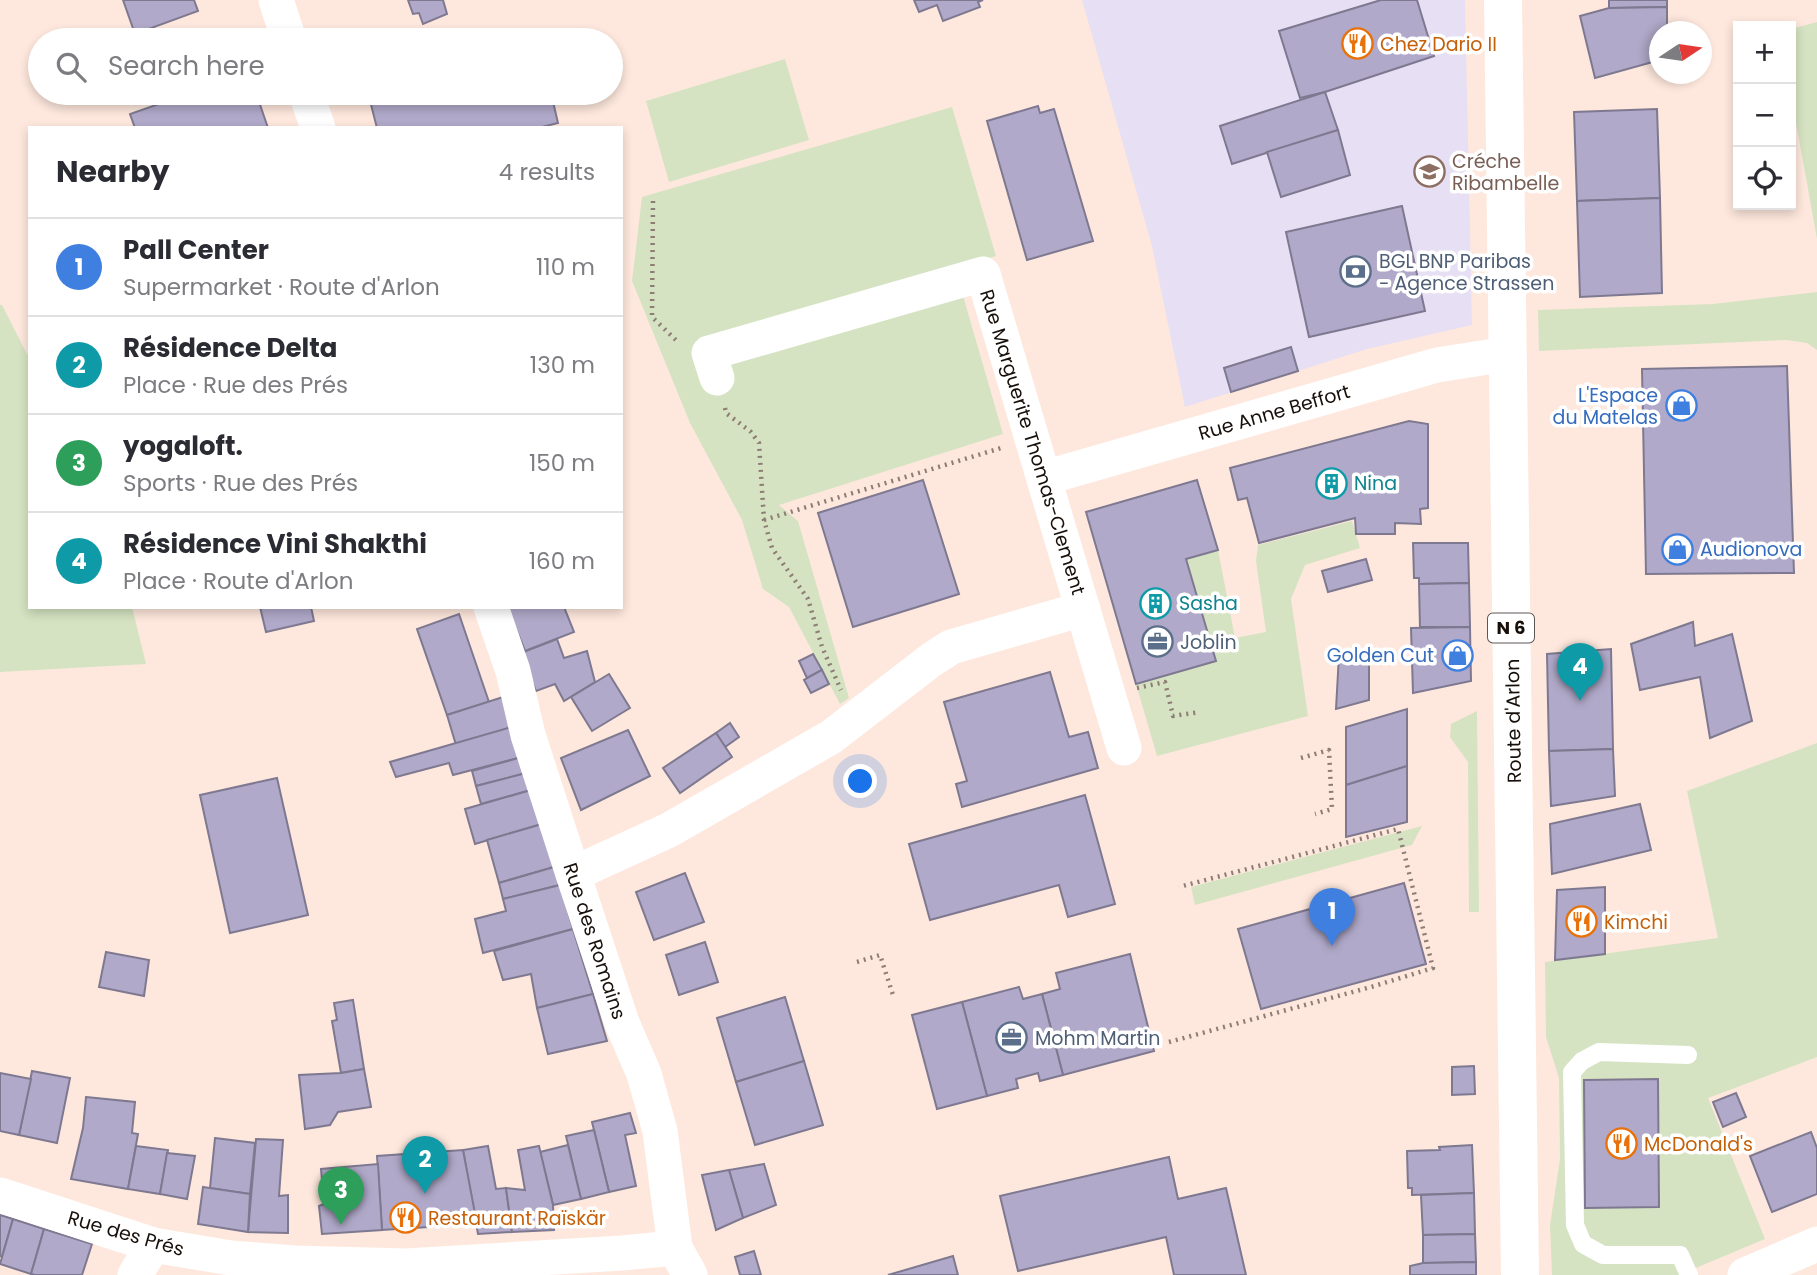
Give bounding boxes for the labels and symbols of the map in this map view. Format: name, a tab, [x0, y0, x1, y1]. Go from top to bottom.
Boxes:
north arrow	[1649, 21, 1712, 84]
restaurant icon: Chez Dario II	[1340, 27, 1374, 61]
place label: Chez Dario II	[1380, 31, 1497, 58]
place label: Créche Ribambelle	[1452, 148, 1559, 197]
school or university icon: Créche Ribambelle	[1412, 155, 1446, 189]
place label: BGL BNP Paribas - Agence Strassen	[1379, 248, 1554, 297]
bank icon: BGL BNP Paribas - Agence Strassen	[1339, 255, 1373, 289]
street label: Rue Marguerite Thomas-Clement	[973, 286, 1092, 598]
street label: Rue Anne Beffort	[1195, 378, 1353, 447]
place label: L'Espace du Matelas	[1553, 382, 1658, 431]
shop icon: L'Espace du Matelas	[1664, 389, 1698, 423]
building icon: Nina	[1314, 466, 1348, 500]
place label: Nina	[1354, 470, 1397, 497]
shop icon: Audionova	[1660, 532, 1694, 566]
place label: Audionova	[1700, 536, 1802, 563]
building icon: Sasha	[1139, 586, 1173, 620]
place label: Sasha	[1179, 590, 1238, 617]
road number: N 6	[1488, 614, 1534, 642]
office icon: Joblin	[1140, 625, 1174, 659]
place label: Joblin	[1180, 629, 1237, 656]
shop icon: Golden Cut	[1440, 638, 1474, 672]
place label: Golden Cut	[1327, 642, 1434, 669]
pin: 4	[1557, 643, 1603, 701]
street label: Route d'Arlon	[1499, 659, 1528, 783]
your location	[843, 764, 877, 798]
street label: Rue des Romains	[556, 859, 633, 1023]
pin: 1	[1309, 888, 1355, 946]
restaurant icon: Kimchi	[1564, 905, 1598, 939]
place label: Kimchi	[1604, 909, 1668, 936]
office icon: Mohm Martin	[995, 1021, 1029, 1055]
place label: Mohm Martin	[1035, 1025, 1160, 1052]
restaurant icon: McDonald's	[1604, 1127, 1638, 1161]
place label: McDonald's	[1644, 1131, 1753, 1158]
pin: 2	[402, 1136, 448, 1194]
pin: 3	[318, 1167, 364, 1225]
restaurant icon: Restaurant Raïskär	[388, 1201, 422, 1235]
street label: Rue des Prés	[64, 1204, 187, 1263]
place label: Restaurant Raïskär	[428, 1205, 606, 1232]

